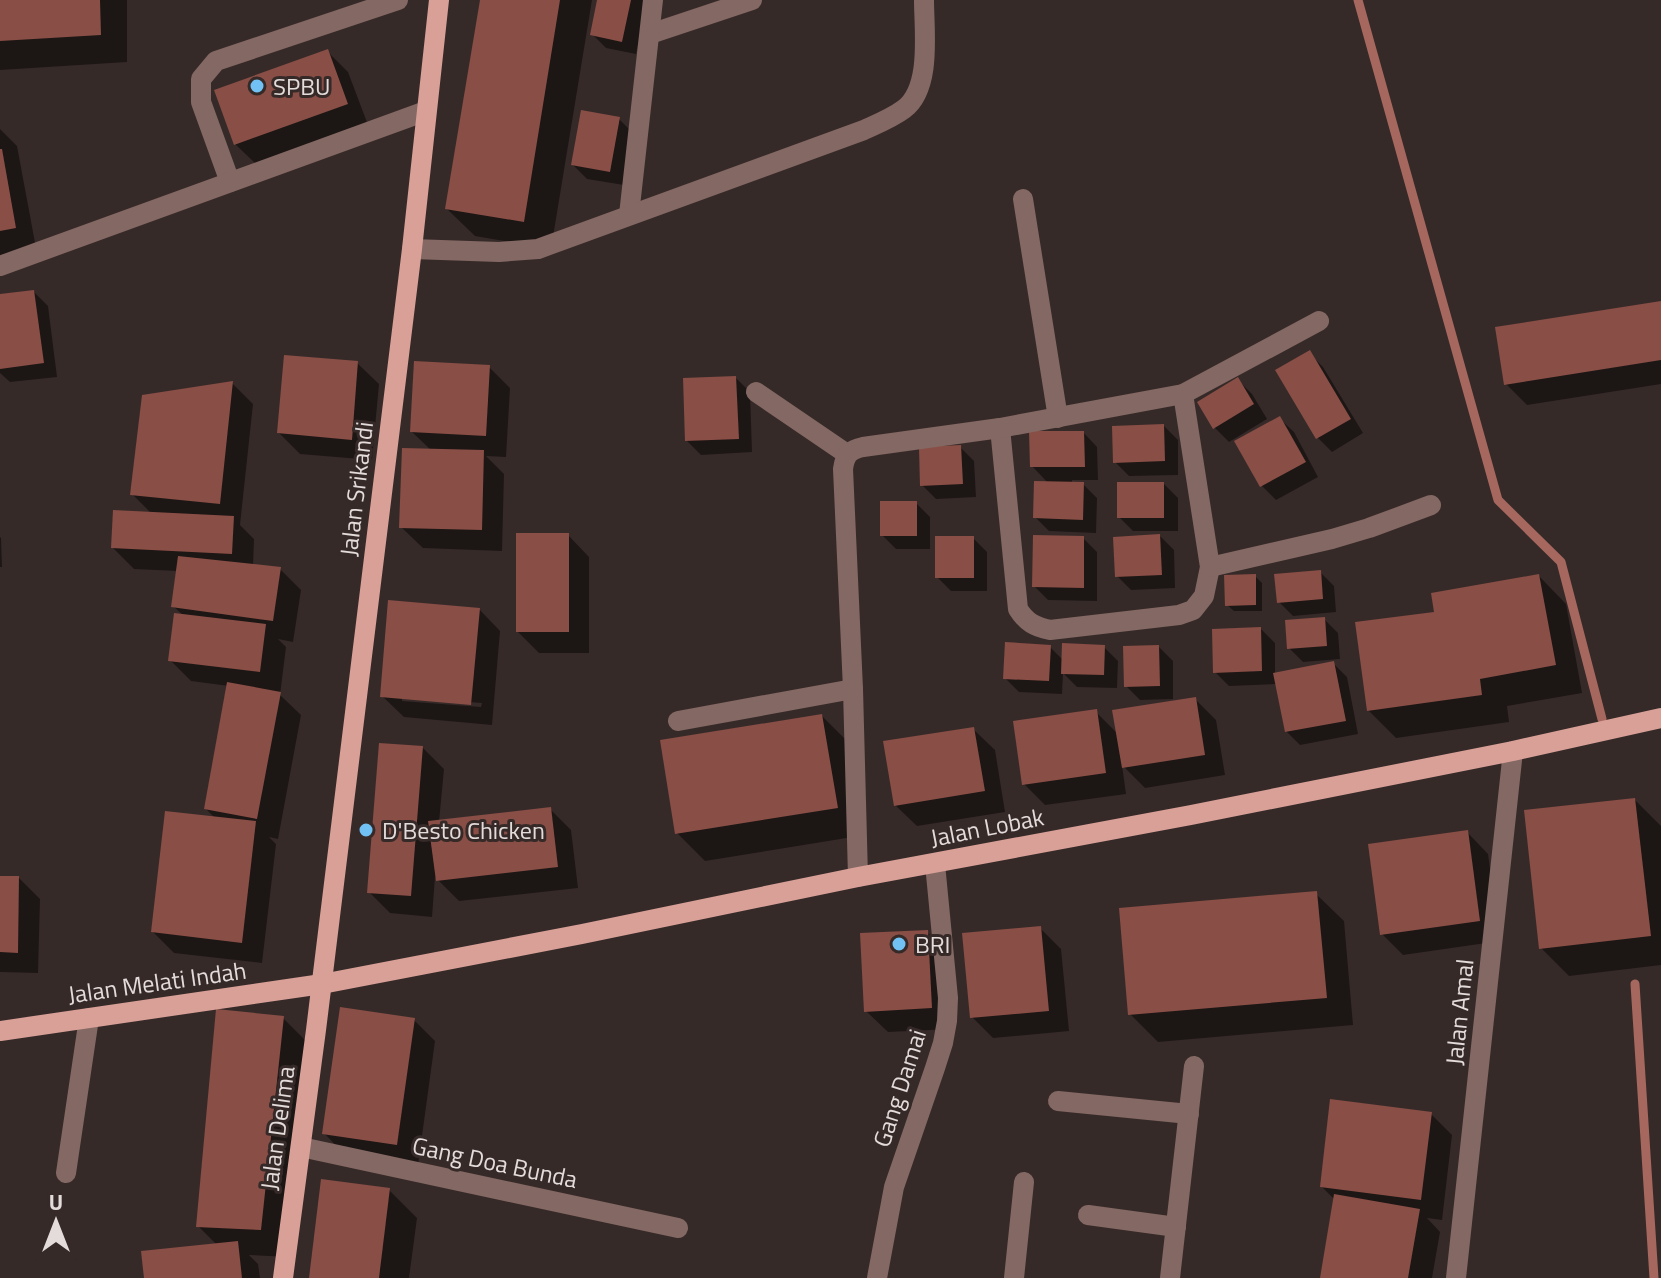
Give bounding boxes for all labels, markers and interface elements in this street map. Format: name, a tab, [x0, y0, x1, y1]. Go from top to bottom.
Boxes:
place label: SPBU	[273, 68, 330, 104]
marker: SPBU	[248, 77, 266, 95]
street label: Jalan Srikandi	[330, 420, 382, 558]
street label: Jalan Lobak	[927, 798, 1047, 856]
place label: D'Besto Chicken	[382, 812, 545, 848]
marker: D'Besto Chicken	[357, 821, 375, 839]
place label: BRI	[915, 926, 950, 962]
marker: BRI	[890, 935, 908, 953]
street label: Jalan Melati Indah	[65, 952, 249, 1012]
street label: Jalan Amal	[1436, 957, 1482, 1067]
street label: Gang Damai	[863, 1024, 935, 1152]
street label: Jalan Delima	[250, 1064, 304, 1192]
street label: Gang Doa Bunda	[409, 1127, 581, 1197]
north arrow	[16, 1182, 96, 1262]
text: U	[49, 1185, 63, 1219]

